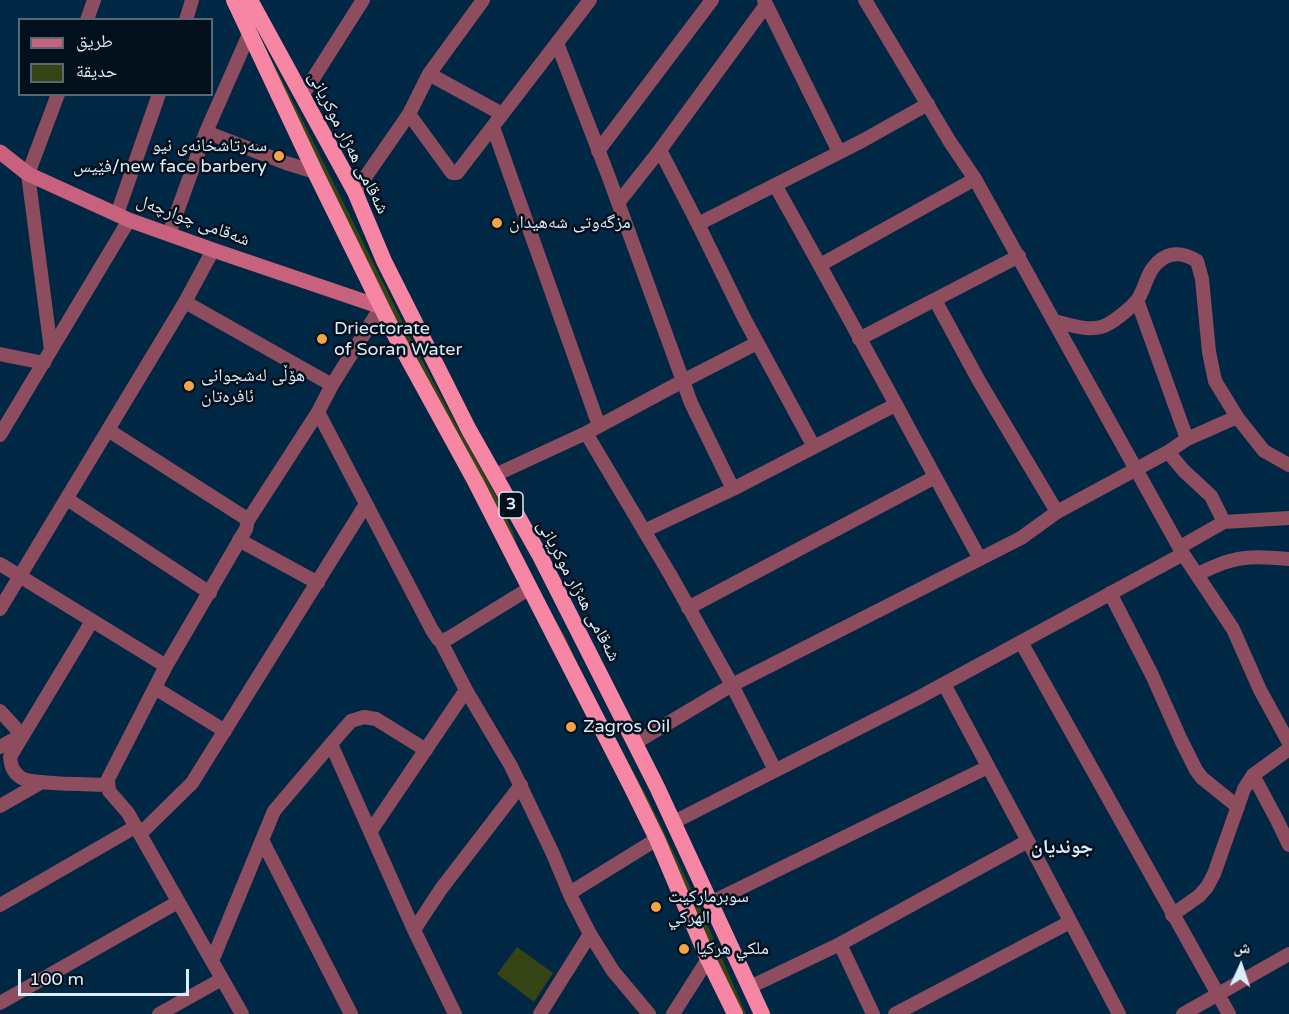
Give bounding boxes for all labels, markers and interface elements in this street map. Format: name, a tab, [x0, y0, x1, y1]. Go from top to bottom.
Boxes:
legend	[18, 18, 213, 96]
text: طريق	[76, 30, 113, 52]
text: حديقة	[76, 60, 117, 82]
street label: شەقامی ھەژار موکریانی	[303, 68, 393, 218]
place label: سەرتاشخانەی نیو فێیس/new face barbery	[73, 135, 267, 178]
marker: سەرتاشخانەی نیو فێیس/new face barbery	[272, 149, 286, 163]
street label: شەقامی چوارچەل	[134, 191, 252, 251]
place label: مزگەوتی شەهیدان	[509, 212, 631, 234]
marker: مزگەوتی شەهیدان	[490, 216, 504, 230]
place label: Driectorate of Soran Water	[334, 318, 462, 360]
marker: Driectorate of Soran Water	[315, 332, 329, 346]
place label: هۆڵی لەشجوانی ئافرەتان	[201, 365, 305, 407]
marker: هۆڵی لەشجوانی ئافرەتان	[182, 379, 196, 393]
road number: 3	[499, 492, 523, 518]
street label: شەقامی ھەژار موکریانی	[532, 517, 624, 665]
place label: Zagros Oil	[583, 716, 670, 738]
marker: Zagros Oil	[564, 720, 578, 734]
district label: جوندیان	[1031, 836, 1093, 860]
place label: سوبرماركيت الهركي	[668, 886, 749, 928]
marker: سوبرماركيت الهركي	[649, 900, 663, 914]
north arrow	[1211, 936, 1271, 996]
place label: ملكي هركيا	[696, 938, 769, 960]
text: ش	[1233, 938, 1251, 958]
marker: ملكي هركيا	[677, 942, 691, 956]
scale bar	[21, 957, 192, 995]
text: 100 m	[29, 968, 84, 990]

